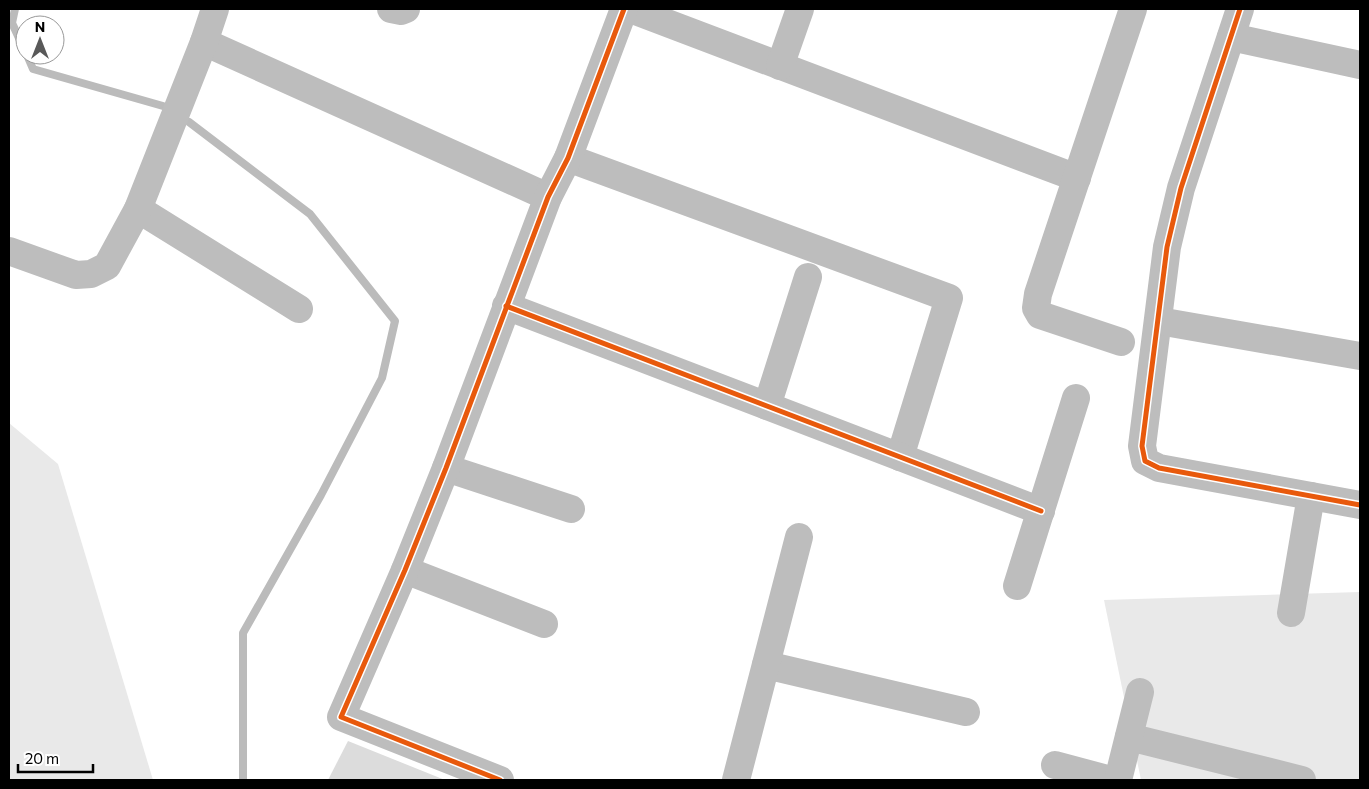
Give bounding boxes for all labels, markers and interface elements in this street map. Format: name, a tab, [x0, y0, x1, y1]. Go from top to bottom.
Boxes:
north arrow	[15, 15, 65, 65]
text: N	[35, 18, 45, 35]
scale bar	[18, 742, 92, 774]
text: 20 m	[25, 749, 59, 767]

